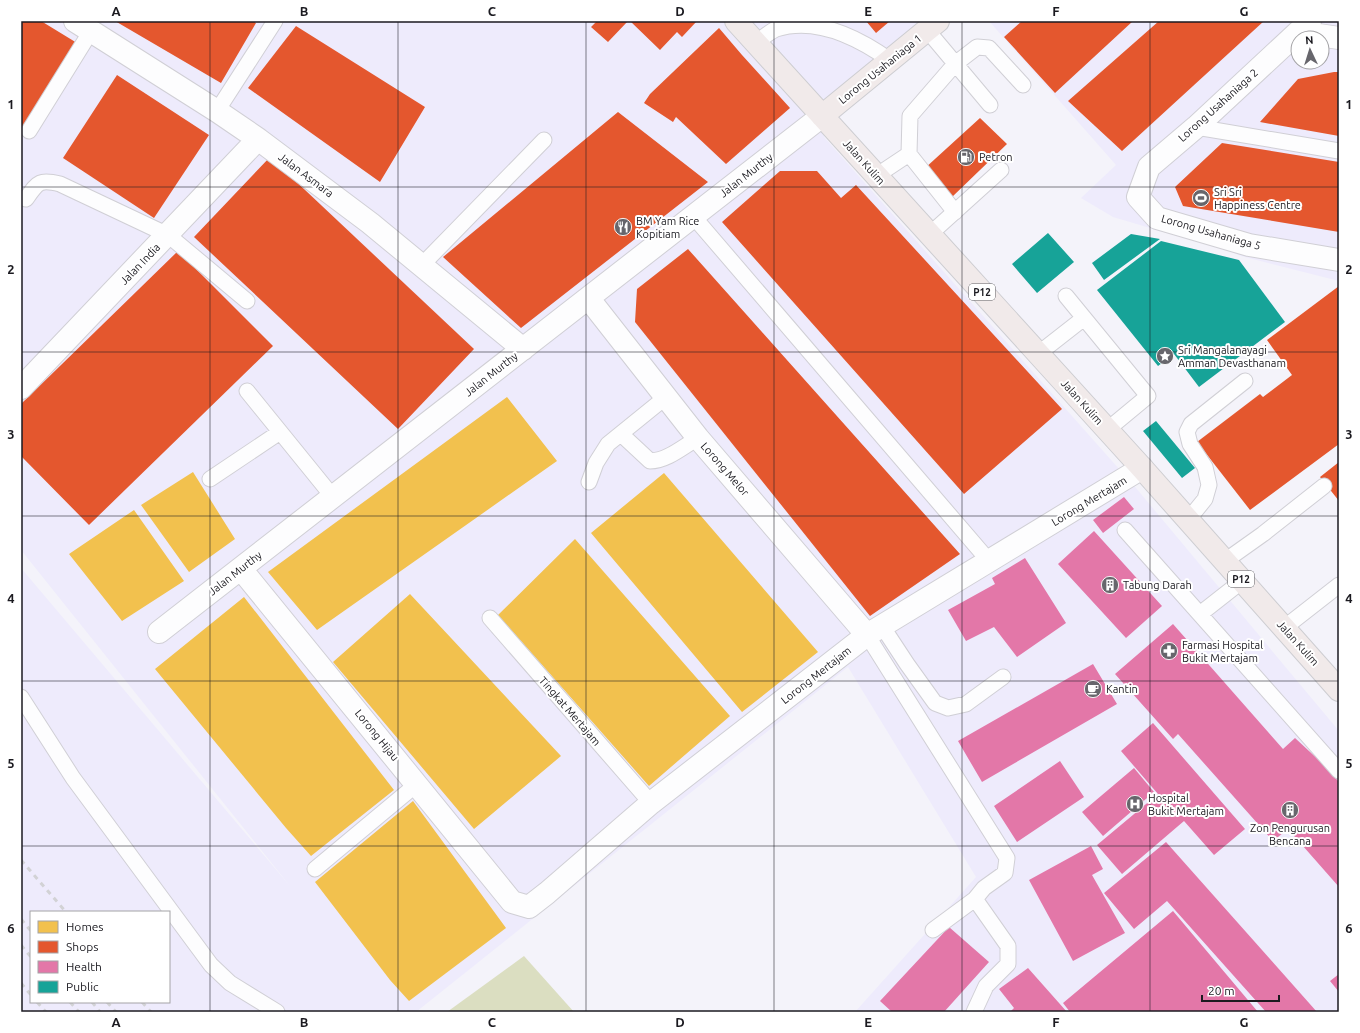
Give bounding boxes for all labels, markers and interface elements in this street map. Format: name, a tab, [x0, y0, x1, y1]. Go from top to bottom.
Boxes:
text: A	[111, 4, 121, 18]
text: B	[300, 4, 309, 18]
text: C	[488, 4, 497, 18]
text: D	[675, 4, 685, 18]
text: E	[864, 4, 872, 18]
text: F	[1052, 4, 1060, 18]
text: G	[1240, 4, 1249, 18]
north arrow	[1290, 30, 1330, 70]
street label: Lorong Usahaniaga 1	[836, 32, 924, 106]
text: N	[1305, 34, 1314, 46]
street label: Lorong Usahaniaga 2	[1176, 66, 1260, 144]
text: 1	[7, 97, 15, 111]
text: 1	[1345, 97, 1353, 111]
street label: Jalan Kulim	[841, 137, 887, 187]
fuel station icon: Petron	[956, 147, 976, 167]
street label: Jalan Murthy	[717, 150, 776, 200]
street label: Jalan Asmara	[276, 151, 336, 199]
place label: Petron	[979, 151, 1013, 163]
place label: Sri Sri Happiness Centre	[1214, 186, 1301, 211]
sports icon: Sri Sri Happiness Centre	[1191, 188, 1211, 208]
street label: Lorong Usahaniaga 5	[1160, 212, 1262, 252]
place label: BM Yam Rice Kopitiam	[636, 215, 699, 240]
restaurant icon: BM Yam Rice Kopitiam	[613, 217, 633, 237]
street label: Jalan India	[118, 241, 162, 287]
text: 2	[7, 262, 15, 276]
text: 2	[1345, 262, 1353, 276]
road number: P12	[969, 284, 995, 300]
place label: Sri Mangalanayagi Amman Devasthanam	[1178, 344, 1286, 369]
place icon: Sri Mangalanayagi Amman Devasthanam	[1155, 346, 1175, 366]
street label: Jalan Murthy	[462, 349, 521, 399]
street label: Jalan Kulim	[1059, 377, 1105, 427]
text: 3	[7, 427, 15, 441]
text: 3	[1345, 427, 1353, 441]
street label: Lorong Melor	[699, 440, 752, 499]
street label: Lorong Mertajam	[1049, 474, 1129, 528]
street label: Jalan Murthy	[206, 548, 265, 598]
road number: P12	[1228, 571, 1254, 587]
building icon: Tabung Darah	[1100, 575, 1120, 595]
place label: Tabung Darah	[1123, 579, 1192, 591]
text: 4	[7, 591, 15, 605]
text: 4	[1345, 591, 1353, 605]
street label: Jalan Kulim	[1275, 618, 1321, 668]
place label: Farmasi Hospital Bukit Mertajam	[1182, 639, 1263, 664]
pharmacy icon: Farmasi Hospital Bukit Mertajam	[1159, 641, 1179, 661]
street label: Lorong Mertajam	[779, 644, 853, 706]
street label: Tingkat Mertajam	[537, 674, 603, 748]
cafe icon: Kantin	[1083, 679, 1103, 699]
place label: Kantin	[1106, 683, 1138, 695]
street label: Lorong Hijau	[353, 707, 401, 763]
text: 5	[7, 756, 15, 770]
text: 5	[1345, 756, 1353, 770]
place label: Hospital Bukit Mertajam	[1148, 792, 1224, 817]
hospital icon: Hospital Bukit Mertajam	[1125, 794, 1145, 814]
building icon: Zon Pengurusan Bencana	[1280, 800, 1300, 820]
place label: Zon Pengurusan Bencana	[1250, 822, 1330, 847]
legend	[30, 911, 170, 1003]
text: Homes	[66, 920, 104, 933]
text: 6	[7, 921, 15, 935]
text: 6	[1345, 921, 1353, 935]
text: Shops	[66, 940, 98, 953]
text: Health	[66, 960, 102, 973]
scale bar	[1202, 977, 1279, 1003]
text: Public	[66, 980, 99, 993]
text: 20 m	[1208, 984, 1235, 997]
text: A	[111, 1015, 121, 1029]
text: B	[300, 1015, 309, 1029]
text: C	[488, 1015, 497, 1029]
text: D	[675, 1015, 685, 1029]
text: E	[864, 1015, 872, 1029]
text: F	[1052, 1015, 1060, 1029]
text: G	[1240, 1015, 1249, 1029]

